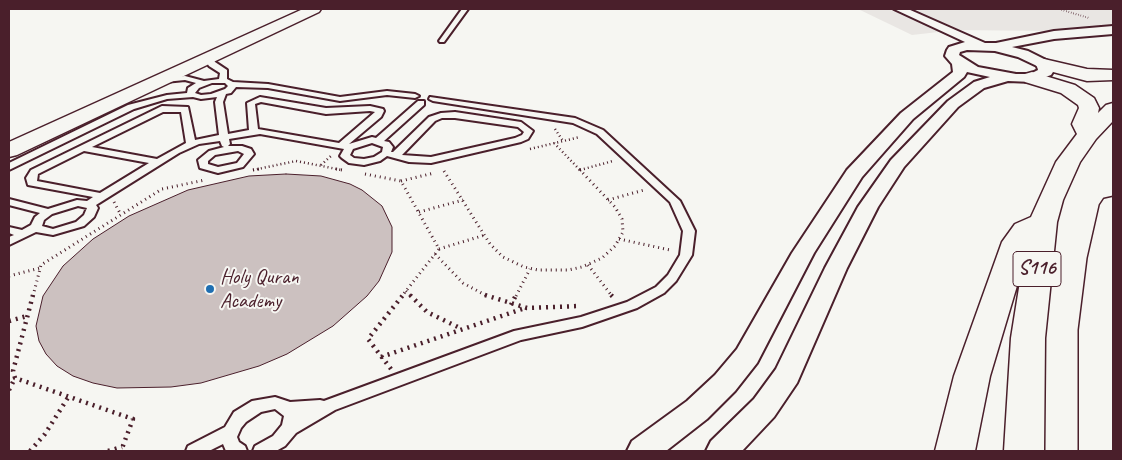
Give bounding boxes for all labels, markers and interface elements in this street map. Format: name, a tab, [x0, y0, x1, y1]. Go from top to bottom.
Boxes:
road number: S116	[1013, 252, 1061, 286]
place label: Holy Quran Academy	[220, 264, 299, 314]
marker: Holy Quran Academy	[204, 283, 216, 295]

